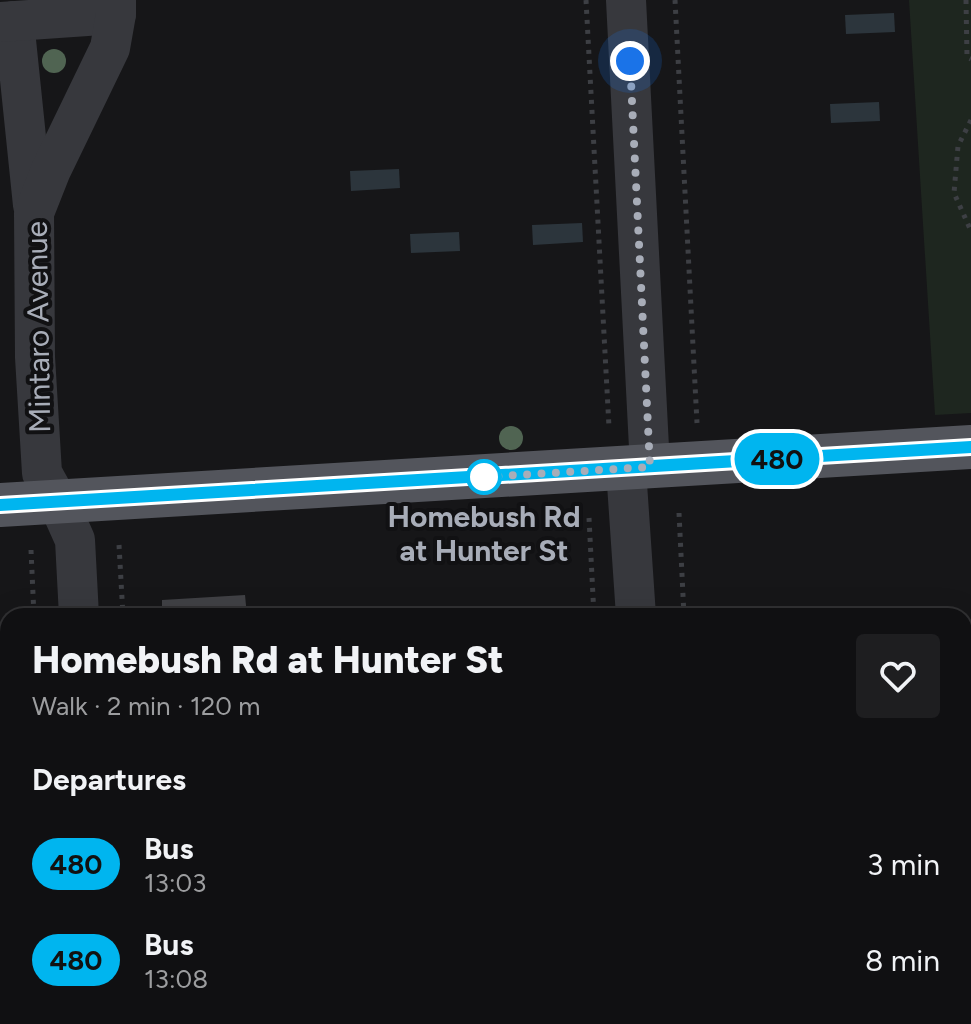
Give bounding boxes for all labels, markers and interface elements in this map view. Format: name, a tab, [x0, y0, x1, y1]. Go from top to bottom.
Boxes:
your location	[610, 41, 650, 81]
street label: Mintaro Avenue	[18, 221, 58, 433]
line badge: 480	[731, 433, 823, 485]
text: 480	[750, 442, 804, 476]
marker: Homebush Rd at Hunter St	[467, 460, 501, 494]
place label: Homebush Rd at Hunter St	[387, 498, 581, 569]
button: heart	[856, 634, 940, 718]
text: Homebush Rd at Hunter St	[32, 637, 504, 683]
text: Walk · 2 min · 120 m	[32, 690, 261, 722]
text: Departures	[32, 761, 186, 798]
text: Bus	[144, 830, 193, 867]
text: 3 min	[867, 846, 940, 883]
text: 480	[49, 847, 103, 881]
text: 13:03	[144, 867, 206, 899]
text: Bus	[144, 926, 193, 963]
text: 8 min	[865, 942, 940, 979]
text: 480	[49, 943, 103, 977]
text: 13:08	[144, 963, 208, 995]

